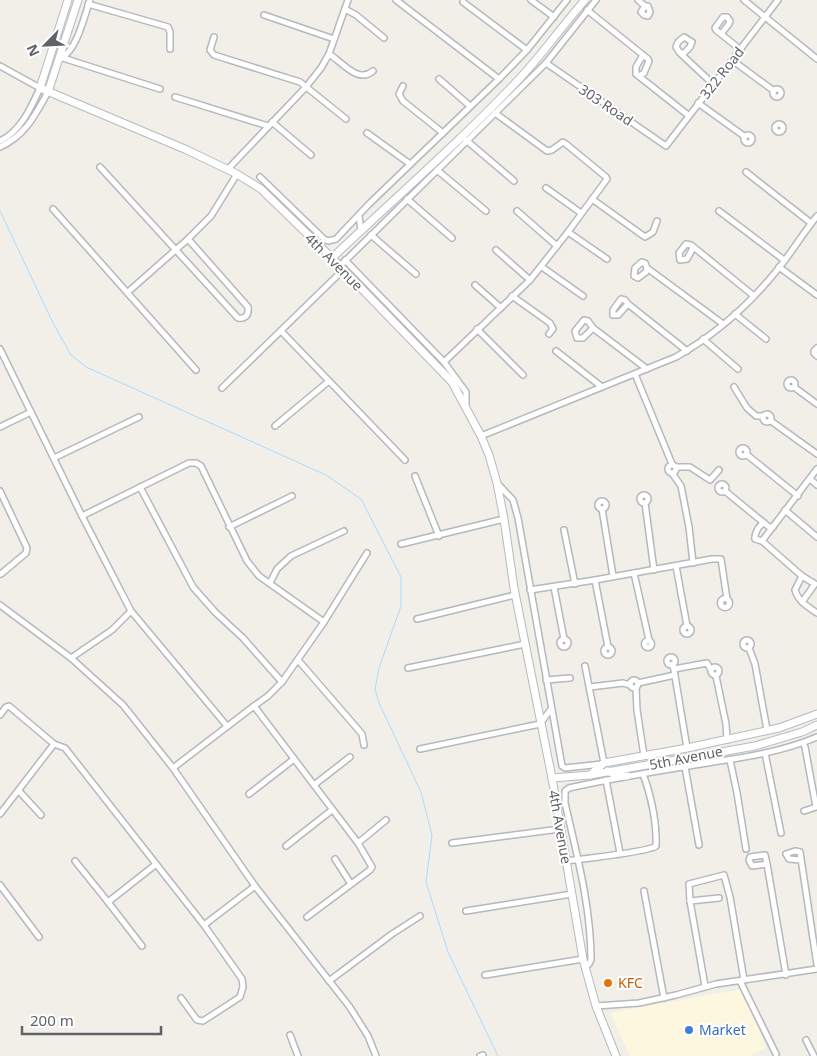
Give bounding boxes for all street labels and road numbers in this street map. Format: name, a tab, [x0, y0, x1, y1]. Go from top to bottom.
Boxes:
street label: 322 Road	[695, 43, 748, 103]
street label: 303 Road	[576, 80, 637, 130]
street label: 4th Avenue	[301, 229, 367, 295]
street label: 5th Avenue	[648, 741, 724, 774]
street label: 4th Avenue	[545, 789, 576, 865]

